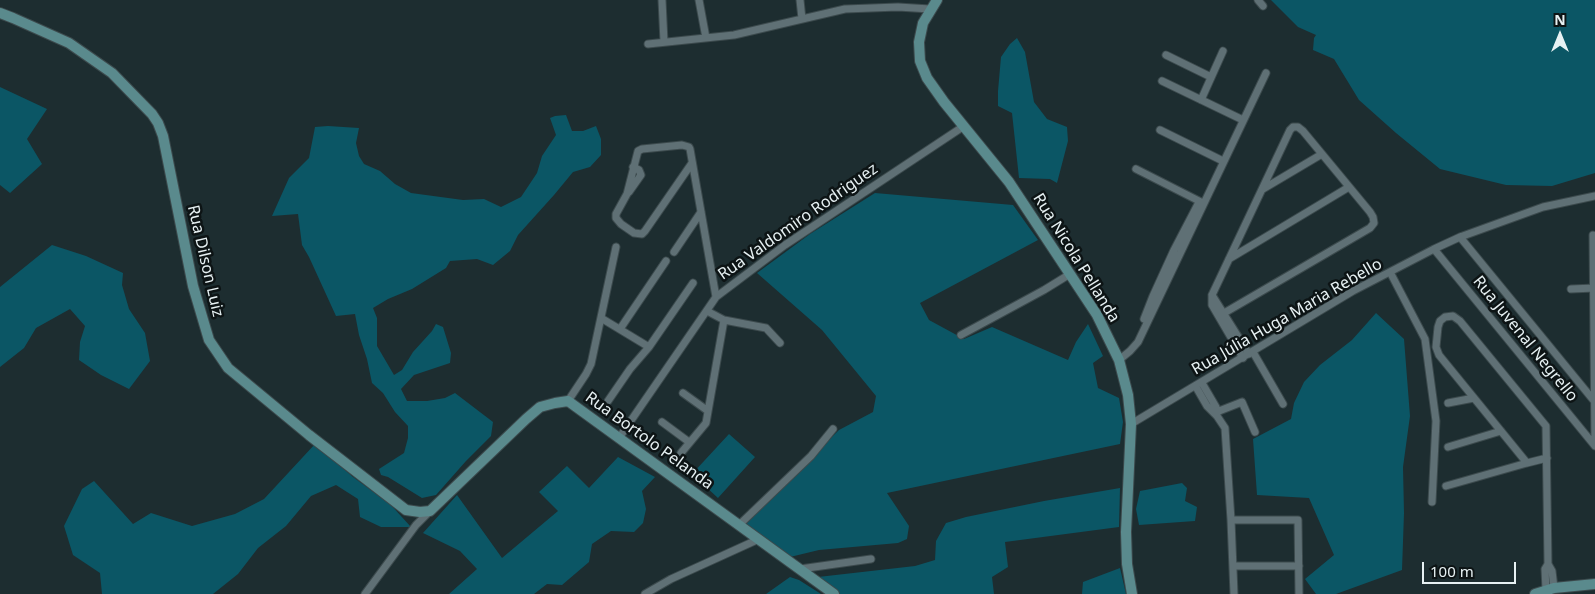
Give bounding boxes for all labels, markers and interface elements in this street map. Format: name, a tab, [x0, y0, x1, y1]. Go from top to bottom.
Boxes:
north arrow	[1535, 10, 1585, 60]
text: N	[1554, 10, 1566, 29]
street label: Rua Valdomiro Rodriguez	[715, 160, 881, 284]
street label: Rua Nicola Pellanda	[1029, 190, 1123, 326]
street label: Rua Dilson Luiz	[183, 203, 227, 319]
street label: Rua Júlia Huga Maria Rebello	[1188, 255, 1386, 379]
street label: Rua Juvenal Negrello	[1469, 272, 1581, 406]
street label: Rua Bortolo Pelanda	[581, 388, 717, 494]
scale bar	[1425, 552, 1519, 584]
text: 100 m	[1430, 561, 1474, 581]

